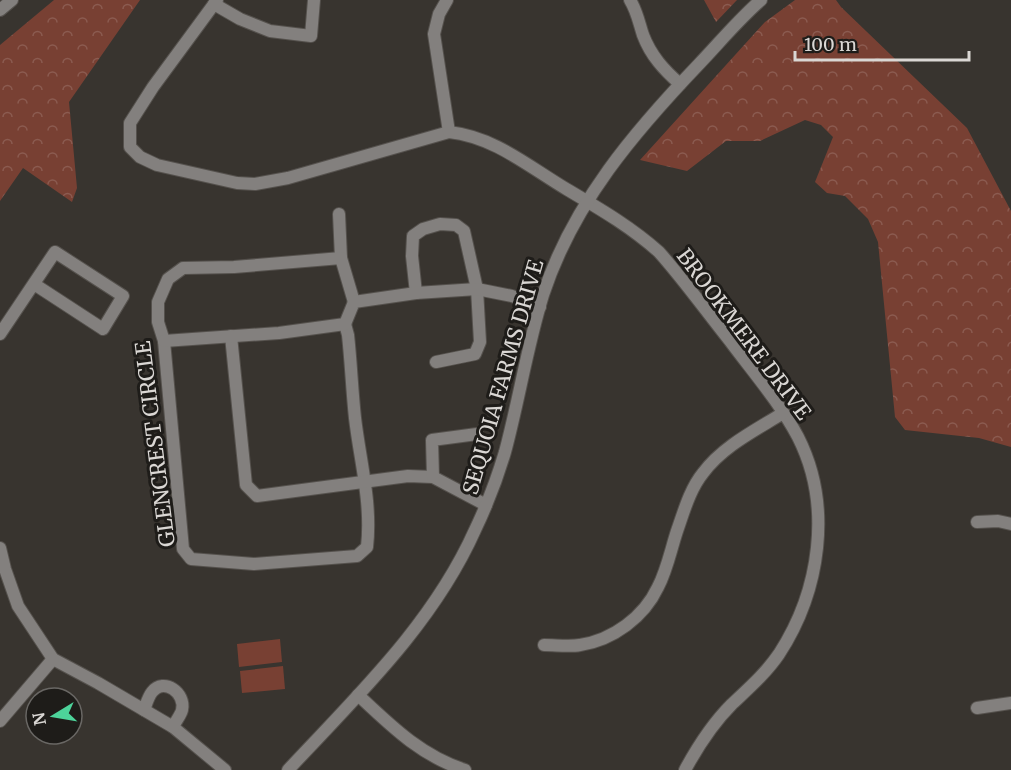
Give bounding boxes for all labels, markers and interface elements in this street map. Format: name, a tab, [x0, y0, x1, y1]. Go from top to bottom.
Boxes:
scale bar	[795, 24, 969, 62]
text: 100 m	[804, 33, 857, 56]
street label: BROOKMERE DRIVE	[671, 243, 818, 425]
street label: SEQUOIA FARMS DRIVE	[456, 256, 550, 498]
street label: GLENCREST CIRCLE	[129, 339, 181, 548]
north arrow	[24, 686, 84, 746]
text: N	[28, 710, 50, 727]

